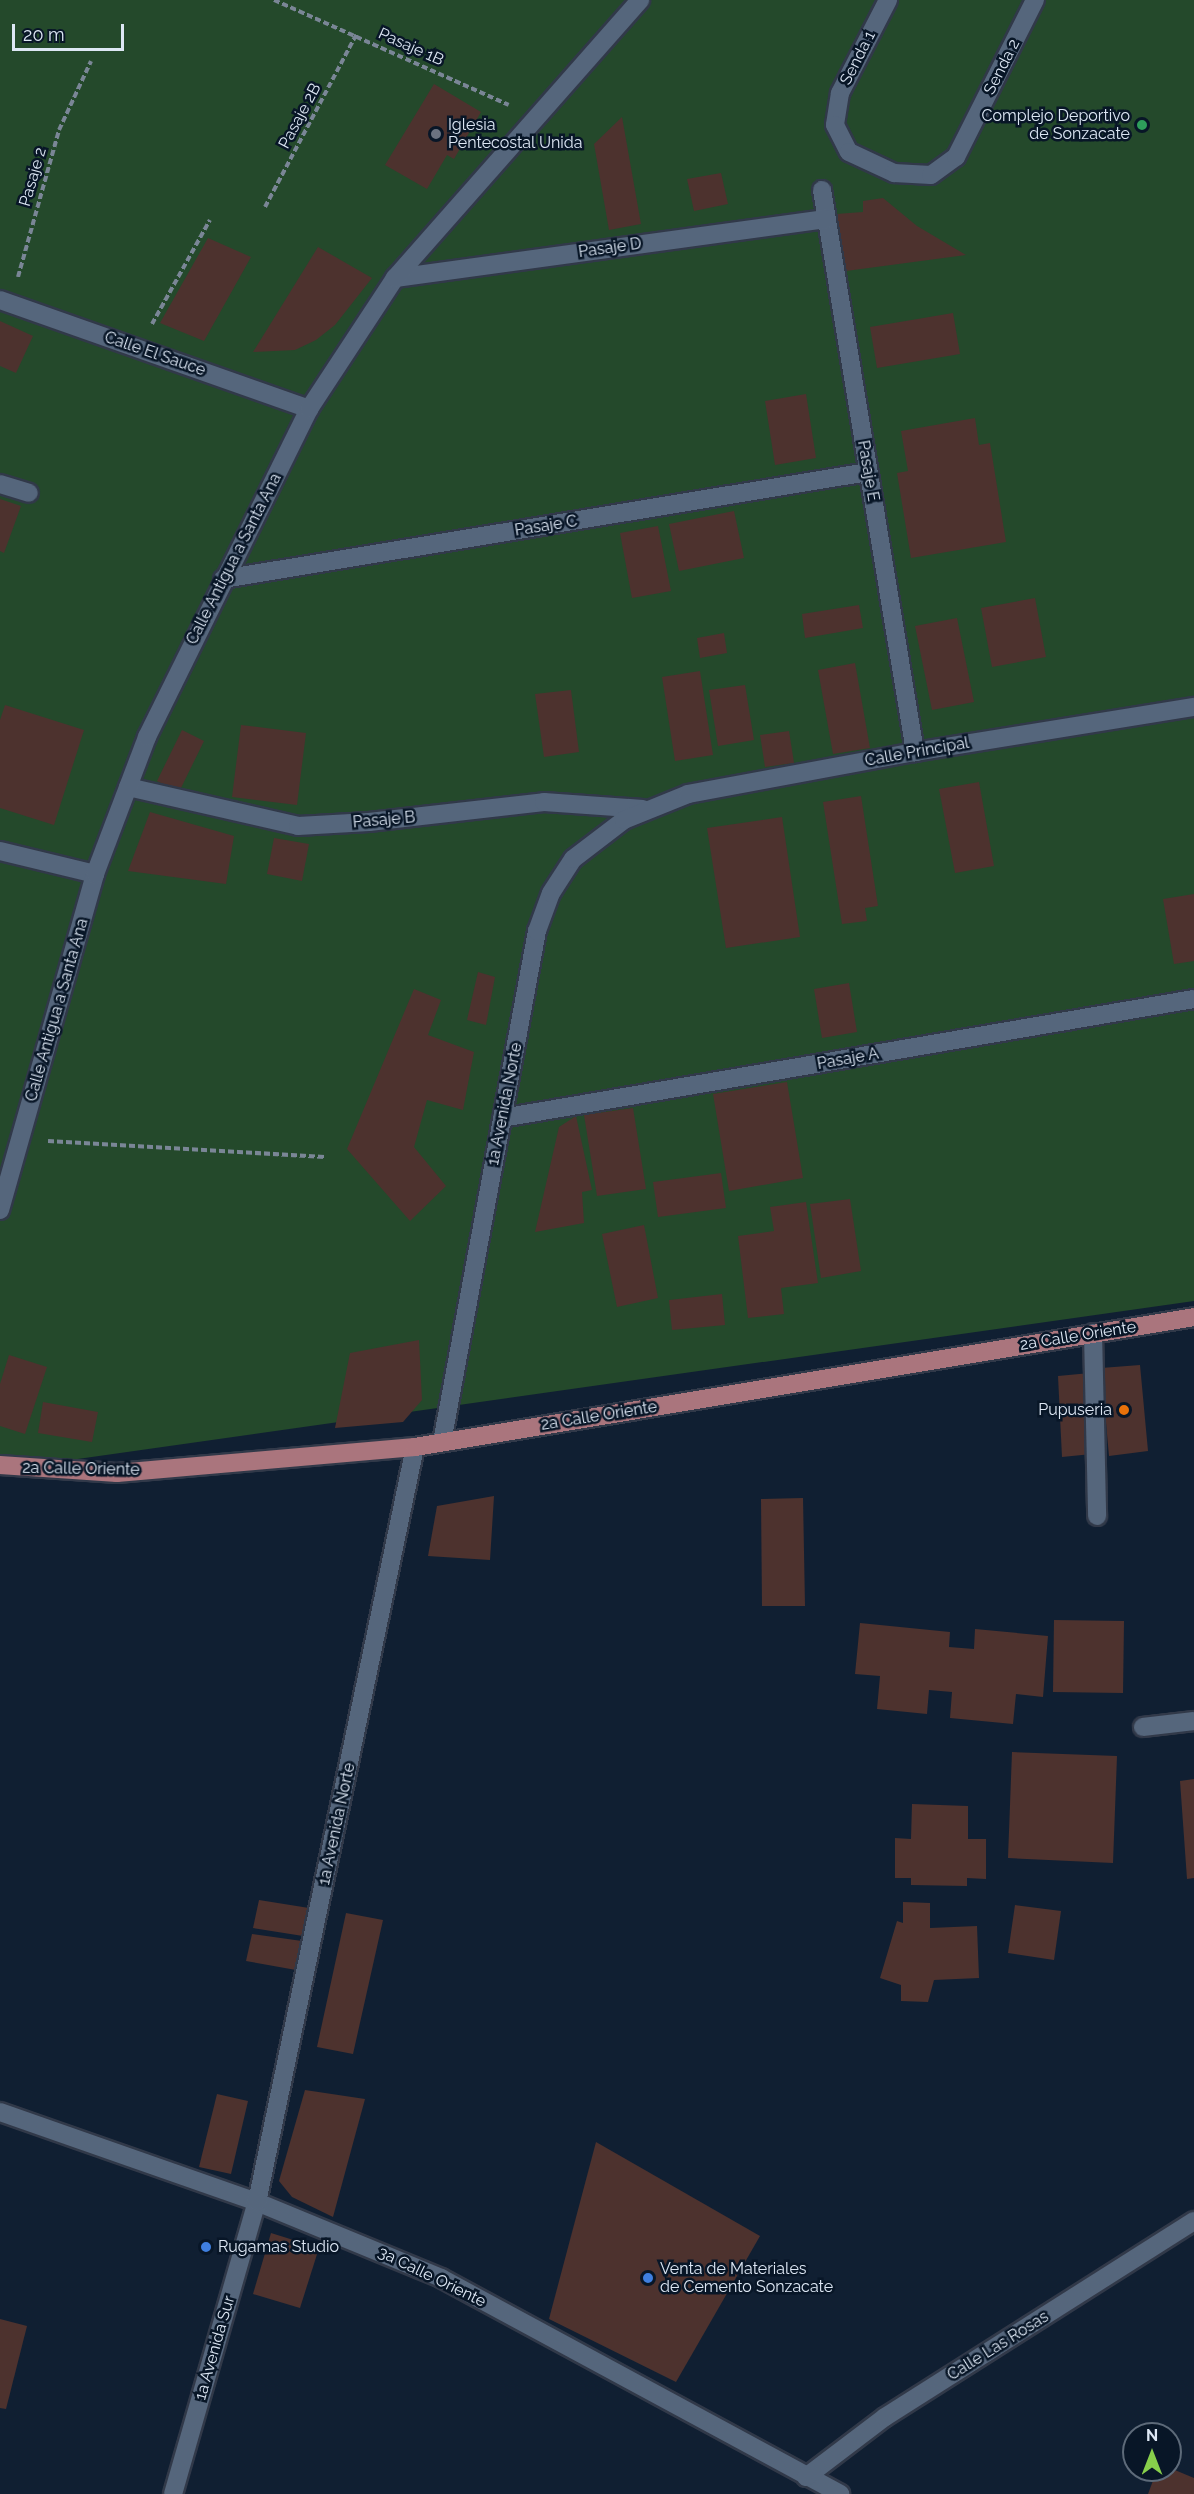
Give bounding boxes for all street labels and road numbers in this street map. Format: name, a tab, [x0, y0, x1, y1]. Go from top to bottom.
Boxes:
street label: Pasaje 1B	[375, 24, 447, 70]
street label: Senda 1	[836, 28, 880, 88]
street label: Senda 2	[980, 36, 1024, 98]
street label: Pasaje 2B	[275, 80, 325, 152]
street label: Pasaje 2	[15, 145, 51, 209]
street label: Pasaje D	[577, 234, 643, 262]
street label: Calle El Sauce	[102, 328, 208, 380]
street label: Pasaje E	[853, 439, 883, 503]
street label: Calle Antigua a Santa Ana	[182, 470, 286, 648]
street label: Pasaje C	[513, 512, 579, 540]
street label: Calle Principal	[863, 733, 971, 771]
street label: Pasaje B	[352, 808, 416, 832]
street label: Calle Antigua a Santa Ana	[22, 916, 92, 1104]
street label: 1a Avenida Norte	[484, 1041, 526, 1167]
street label: Pasaje A	[815, 1044, 881, 1074]
street label: 2a Calle Oriente	[1019, 1317, 1137, 1355]
street label: 2a Calle Oriente	[540, 1397, 658, 1435]
street label: 2a Calle Oriente	[22, 1458, 140, 1480]
street label: 1a Avenida Norte	[315, 1761, 359, 1887]
street label: 3a Calle Oriente	[375, 2243, 489, 2311]
street label: 1a Avenida Sur	[191, 2293, 239, 2403]
street label: Calle Las Rosas	[944, 2307, 1052, 2385]

